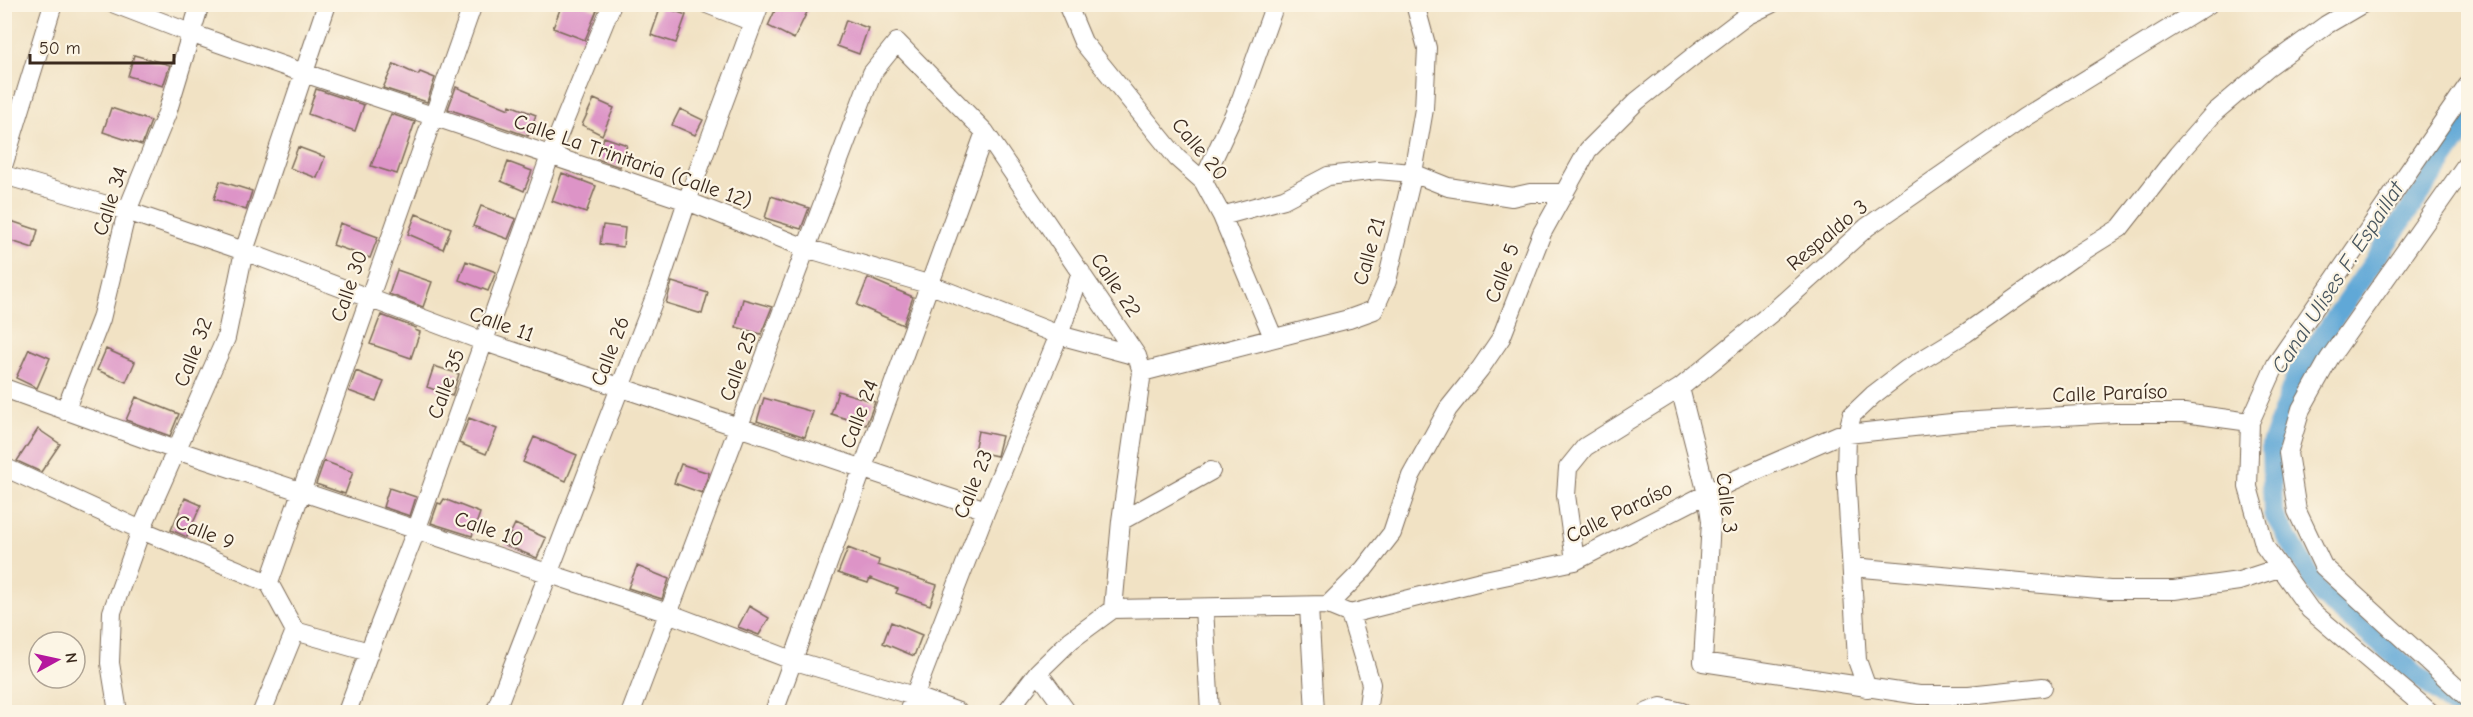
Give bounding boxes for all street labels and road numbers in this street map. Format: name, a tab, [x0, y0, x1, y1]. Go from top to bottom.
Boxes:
street label: Calle La Trinitaria (Calle 12)	[511, 109, 755, 213]
street label: Calle 20	[1167, 113, 1233, 185]
street label: Calle 34	[88, 163, 132, 239]
street label: Respaldo 3	[1782, 194, 1872, 276]
street label: Calle 21	[1348, 214, 1390, 288]
street label: Calle 5	[1480, 240, 1524, 306]
street label: Calle 30	[326, 247, 372, 325]
street label: Calle 22	[1086, 248, 1146, 322]
street label: Calle 11	[466, 301, 538, 347]
street label: Calle 26	[586, 313, 634, 389]
street label: Calle 32	[169, 314, 217, 390]
street label: Calle 25	[714, 328, 762, 404]
street label: Calle 35	[422, 346, 470, 422]
street label: Calle 24	[835, 376, 883, 452]
street label: Calle Paraíso	[2052, 379, 2168, 407]
street label: Calle 23	[948, 446, 998, 522]
street label: Calle 3	[1711, 471, 1743, 535]
street label: Calle Paraíso	[1562, 476, 1676, 548]
street label: Calle 10	[451, 506, 527, 552]
street label: Calle 9	[172, 509, 238, 555]

